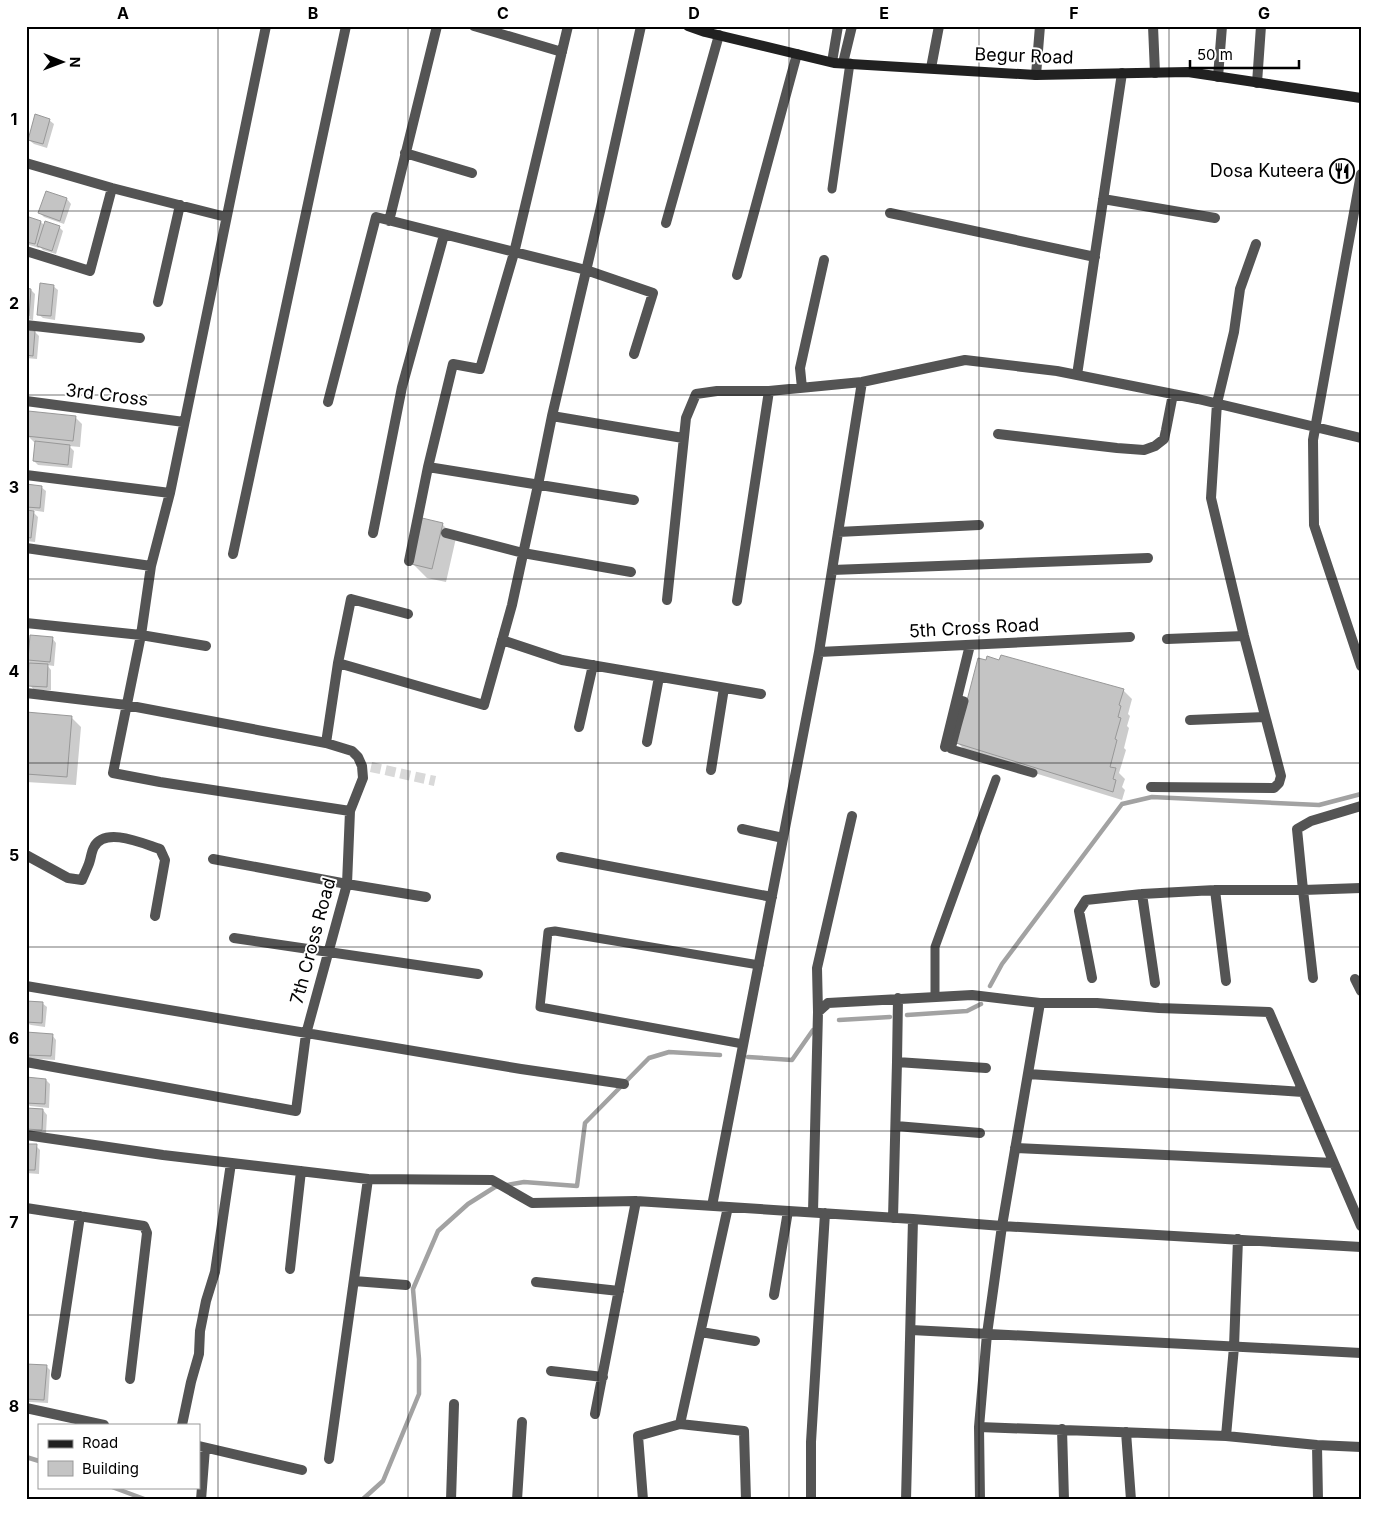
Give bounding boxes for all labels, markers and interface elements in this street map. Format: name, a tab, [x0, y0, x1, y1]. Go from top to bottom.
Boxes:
text: A	[117, 3, 129, 23]
text: B	[308, 3, 318, 23]
text: C	[497, 3, 509, 23]
text: D	[688, 3, 700, 23]
text: E	[879, 3, 889, 23]
text: F	[1069, 3, 1079, 23]
text: G	[1258, 3, 1270, 23]
north arrow	[38, 38, 88, 88]
scale bar	[1190, 38, 1298, 70]
street label: Begur Road	[974, 43, 1074, 68]
text: 50 m	[1197, 45, 1233, 64]
text: N	[67, 57, 84, 68]
text: 1	[11, 109, 17, 129]
restaurant icon: Dosa Kuteera	[1329, 158, 1355, 184]
place label: Dosa Kuteera	[1210, 160, 1324, 181]
text: 2	[9, 293, 19, 313]
street label: 3rd Cross	[65, 379, 150, 410]
text: 3	[9, 477, 19, 497]
street label: 5th Cross Road	[908, 614, 1040, 641]
text: 4	[9, 661, 20, 681]
text: 5	[9, 845, 19, 865]
street label: 7th Cross Road	[286, 876, 339, 1006]
text: 6	[9, 1028, 19, 1048]
text: 7	[9, 1212, 19, 1232]
text: 8	[9, 1396, 19, 1416]
legend	[38, 1424, 200, 1488]
text: Road	[82, 1433, 118, 1452]
text: Building	[82, 1459, 139, 1478]

